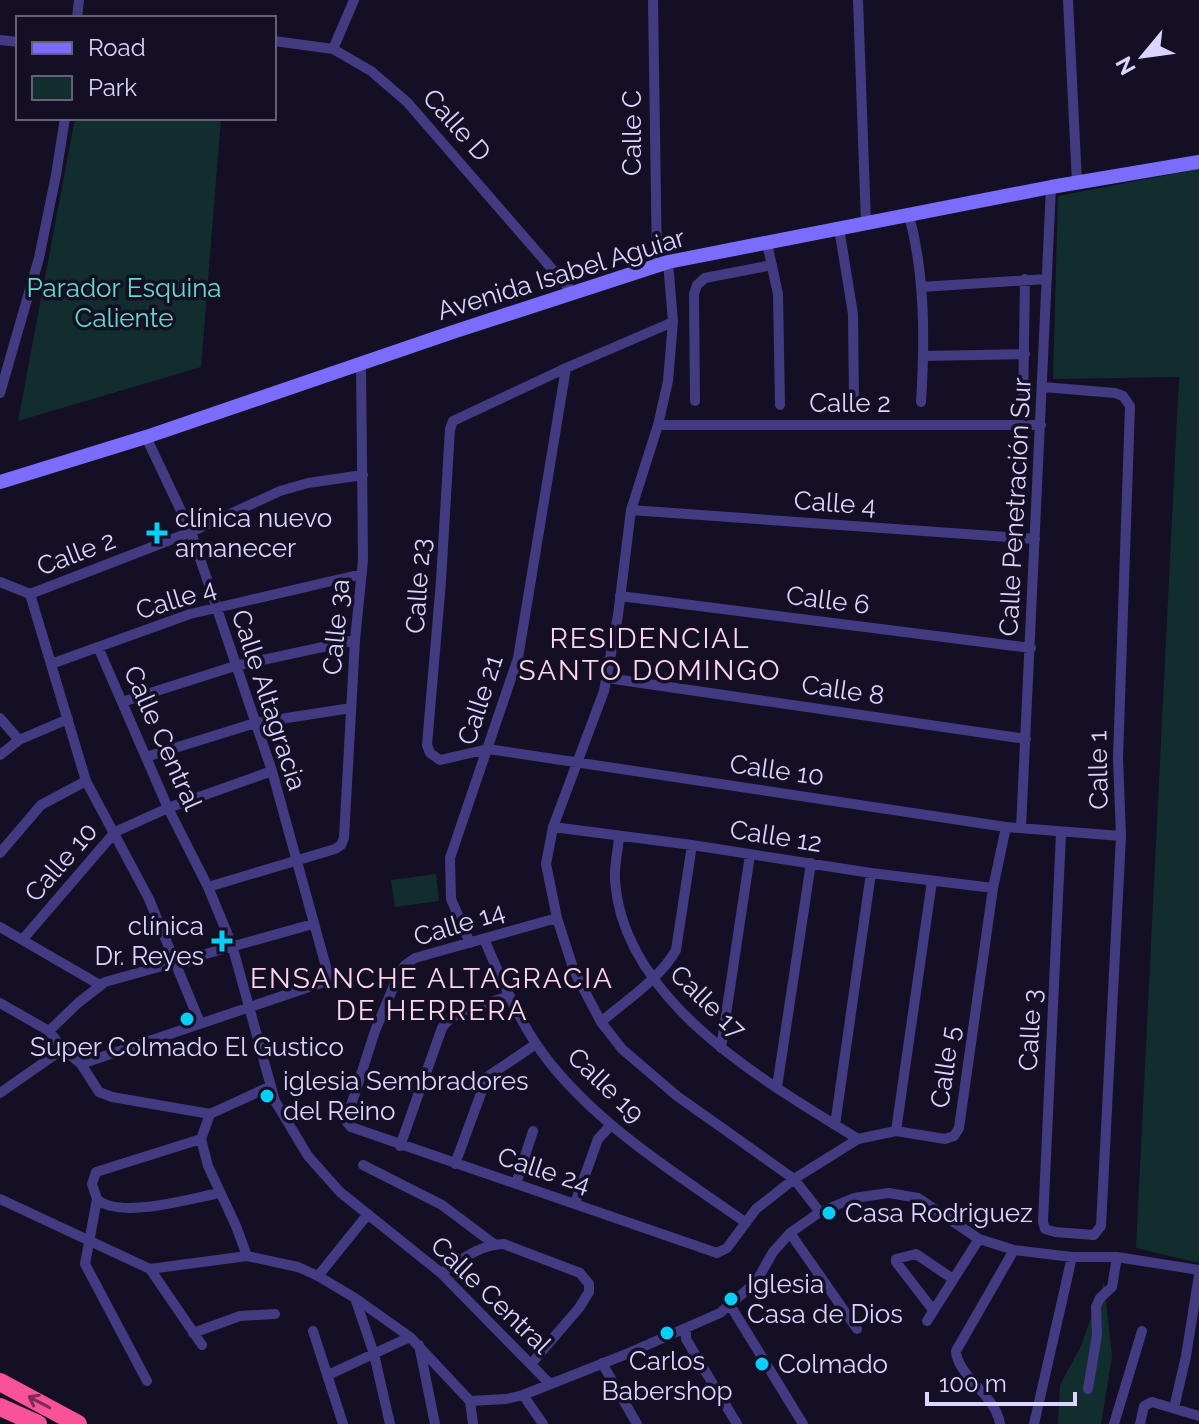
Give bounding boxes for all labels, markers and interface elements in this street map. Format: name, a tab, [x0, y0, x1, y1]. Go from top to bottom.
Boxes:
legend	[16, 16, 276, 120]
north arrow	[1103, 16, 1183, 96]
text: Road	[88, 33, 146, 62]
text: N	[1110, 52, 1141, 79]
text: Park	[88, 73, 137, 102]
street label: Calle D	[417, 83, 497, 167]
street label: Calle C	[617, 90, 647, 176]
street label: Avenida Isabel Aguiar	[434, 222, 688, 326]
park label: Parador Esquina Caliente	[26, 273, 222, 333]
street label: Calle Penetración Sur	[993, 377, 1037, 637]
street label: Calle 2	[809, 388, 891, 418]
street label: Calle 4	[793, 485, 877, 521]
place label: clínica nuevo amanecer	[175, 503, 332, 563]
marker: clínica nuevo amanecer	[146, 522, 168, 544]
street label: Calle 2	[33, 524, 119, 582]
street label: Calle 23	[400, 537, 436, 635]
street label: Calle 4	[132, 573, 220, 625]
street label: Calle 3a	[317, 578, 355, 676]
street label: Calle 6	[785, 580, 871, 620]
street label: Calle Altagracia	[226, 606, 312, 794]
district label: RESIDENCIAL SANTO DOMINGO	[519, 622, 781, 687]
street label: Calle 21	[451, 651, 509, 749]
street label: Calle Central	[118, 661, 209, 816]
street label: Calle 8	[800, 669, 886, 711]
street label: Calle 1	[1082, 730, 1114, 810]
street label: Calle 10	[728, 749, 826, 791]
street label: Calle 12	[728, 814, 824, 858]
street label: Calle 10	[18, 816, 104, 908]
street label: Calle 14	[410, 896, 508, 952]
place label: clínica Dr. Reyes	[94, 911, 204, 971]
marker: clínica Dr. Reyes	[211, 930, 233, 952]
street label: Calle 17	[664, 959, 752, 1045]
district label: ENSANCHE ALTAGRACIA DE HERRERA	[250, 962, 614, 1027]
street label: Calle 3	[1013, 988, 1047, 1072]
marker: Super Colmado El Gustico	[178, 1010, 196, 1028]
street label: Calle 5	[924, 1024, 966, 1110]
place label: Super Colmado El Gustico	[30, 1032, 344, 1062]
street label: Calle 19	[562, 1041, 650, 1129]
place label: iglesia Sembradores del Reino	[283, 1066, 529, 1126]
marker: iglesia Sembradores del Reino	[258, 1087, 276, 1105]
street label: Calle 24	[494, 1141, 594, 1199]
place label: Casa Rodriguez	[845, 1198, 1033, 1228]
marker: Casa Rodriguez	[820, 1204, 838, 1222]
street label: Calle Central	[425, 1230, 558, 1360]
place label: Iglesia Casa de Dios	[747, 1269, 903, 1329]
marker: Iglesia Casa de Dios	[722, 1290, 740, 1308]
marker: Carlos Babershop	[658, 1324, 676, 1342]
place label: Carlos Babershop	[601, 1346, 733, 1406]
place label: Colmado	[778, 1349, 888, 1379]
marker: Colmado	[753, 1355, 771, 1373]
scale bar	[927, 1356, 1075, 1406]
text: 100 m	[939, 1369, 1007, 1398]
one-way arrow	[28, 1393, 52, 1409]

